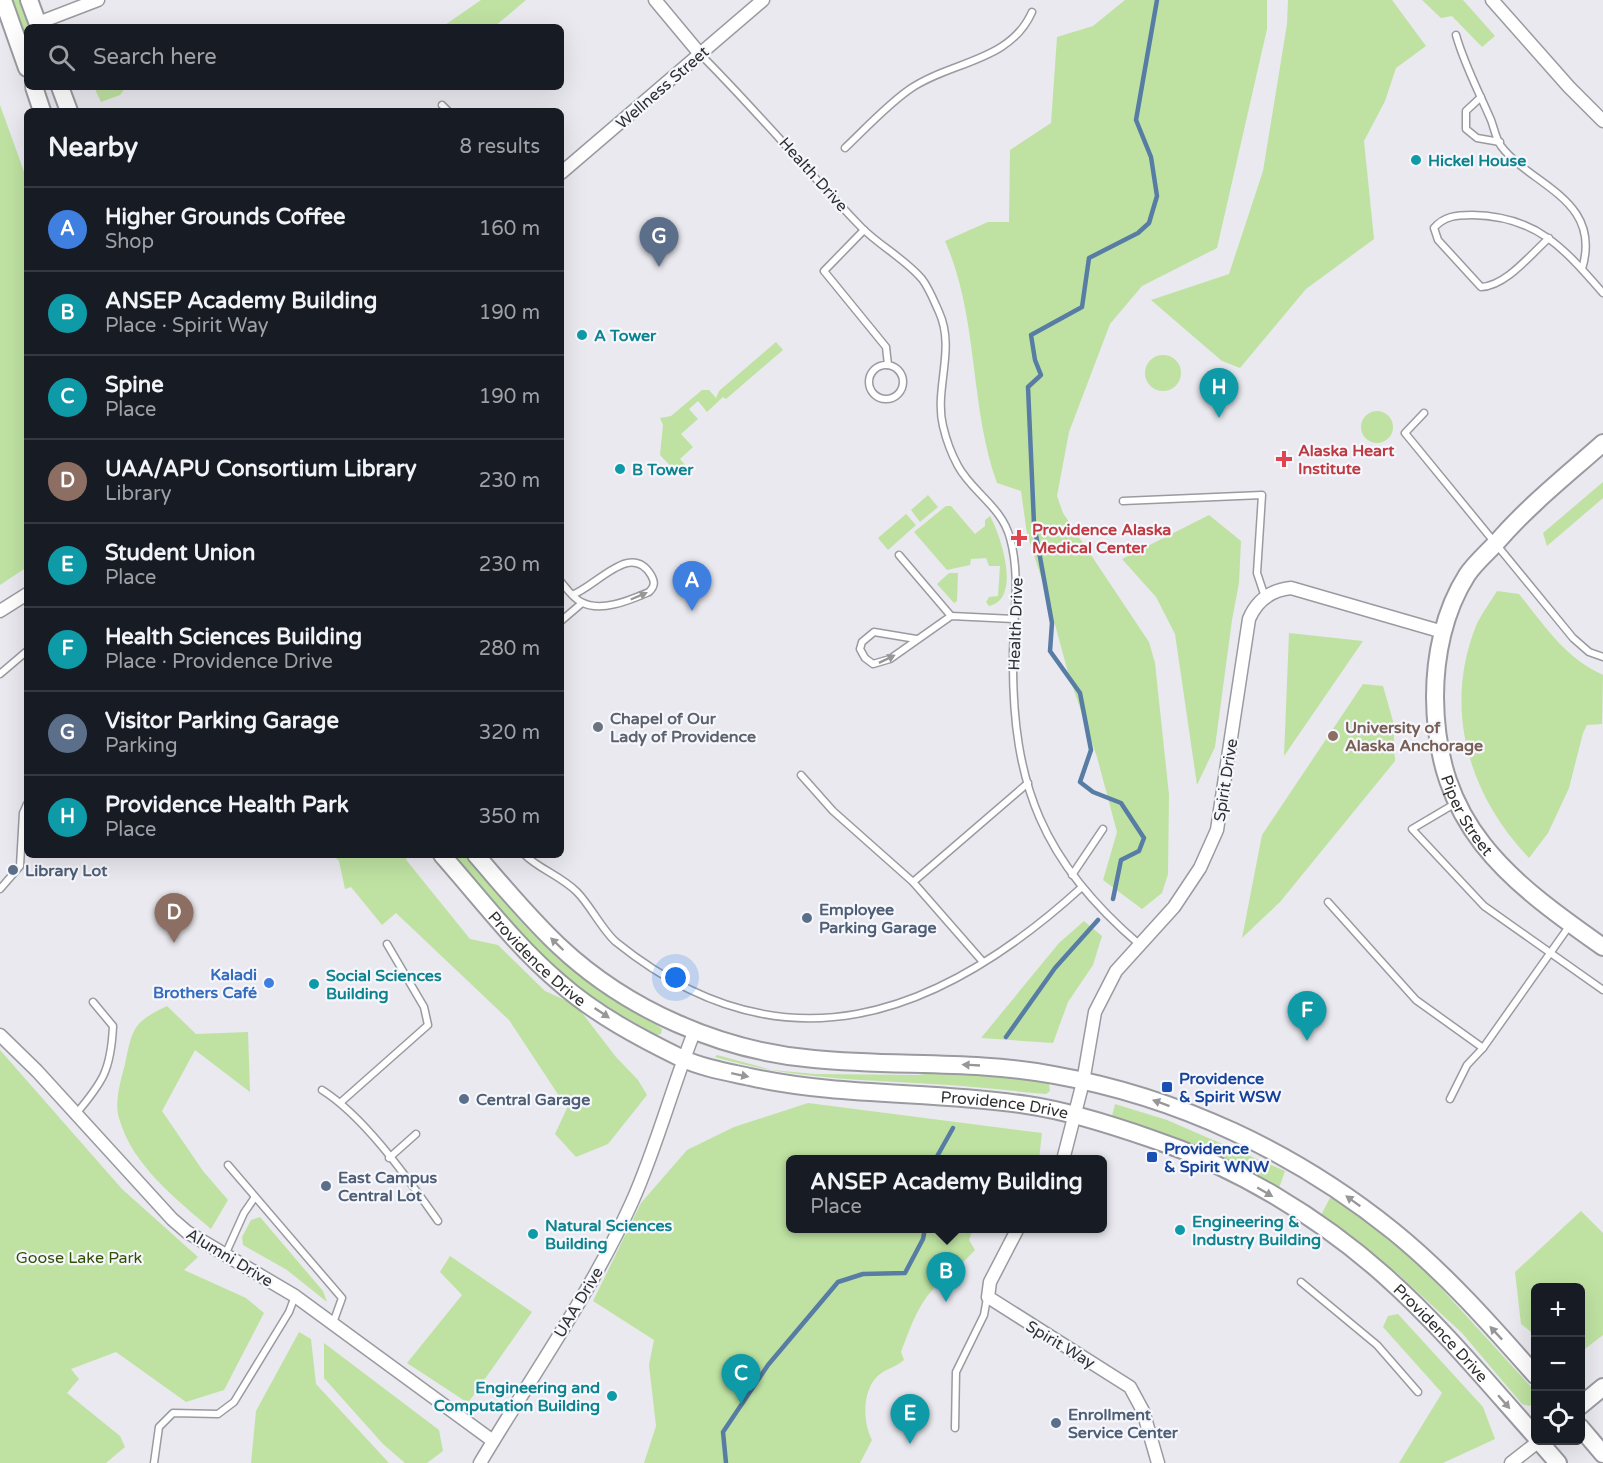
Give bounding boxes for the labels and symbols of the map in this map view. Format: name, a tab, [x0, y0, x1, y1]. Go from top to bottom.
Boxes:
street label: Wellness Street	[612, 42, 713, 134]
street label: Health Drive	[775, 133, 852, 216]
place label: Hickel House	[1428, 151, 1526, 171]
marker: Hickel House	[1409, 153, 1423, 167]
pin: G	[640, 218, 678, 267]
place label: A Tower	[594, 326, 657, 346]
marker: A Tower	[575, 328, 589, 342]
pin: H	[1200, 368, 1238, 418]
place label: Alaska Heart Institute	[1298, 441, 1395, 479]
marker: Alaska Heart Institute	[1275, 450, 1293, 468]
place label: B Tower	[632, 460, 694, 480]
marker: B Tower	[613, 462, 627, 476]
place label: Providence Alaska Medical Center	[1032, 520, 1171, 558]
marker: Providence Alaska Medical Center	[1010, 529, 1028, 547]
pin: A	[672, 562, 712, 611]
street label: Health Drive	[1004, 577, 1028, 671]
one-way arrow	[630, 591, 648, 600]
one-way arrow	[878, 654, 895, 663]
place label: Chapel of Our Lady of Providence	[610, 709, 756, 747]
place label: University of Alaska Anchorage	[1345, 718, 1483, 756]
marker: Chapel of Our Lady of Providence	[591, 720, 605, 734]
marker: University of Alaska Anchorage	[1326, 729, 1340, 743]
street label: Spirit Drive	[1210, 737, 1242, 823]
street label: Piper Street	[1436, 773, 1497, 860]
place label: Library Lot	[25, 861, 108, 881]
marker: Library Lot	[6, 863, 20, 877]
pin: D	[154, 894, 194, 943]
place label: Employee Parking Garage	[819, 900, 937, 938]
street label: Providence Drive	[484, 907, 590, 1011]
marker: Employee Parking Garage	[800, 911, 814, 925]
one-way arrow	[551, 937, 565, 951]
your location	[661, 963, 690, 992]
place label: Kaladi Brothers Café	[153, 965, 257, 1003]
place label: Social Sciences Building	[326, 966, 442, 1004]
marker: Kaladi Brothers Café	[262, 976, 276, 990]
marker: Social Sciences Building	[307, 977, 321, 991]
pin: F	[1288, 992, 1326, 1041]
one-way arrow	[594, 1008, 610, 1019]
one-way arrow	[961, 1061, 980, 1070]
place label: Providence & Spirit WSW	[1179, 1069, 1282, 1107]
one-way arrow	[730, 1070, 749, 1080]
marker: Providence & Spirit WSW	[1160, 1080, 1174, 1094]
street label: Providence Drive	[940, 1087, 1070, 1124]
place label: Central Garage	[476, 1090, 590, 1110]
marker: Central Garage	[457, 1092, 471, 1106]
one-way arrow	[1152, 1097, 1170, 1107]
place label: Providence & Spirit WNW	[1164, 1139, 1270, 1177]
marker: Providence & Spirit WNW	[1145, 1150, 1159, 1164]
place label: East Campus Central Lot	[338, 1168, 438, 1206]
marker: East Campus Central Lot	[319, 1179, 333, 1193]
one-way arrow	[1256, 1186, 1273, 1196]
one-way arrow	[1345, 1195, 1361, 1207]
place label: Engineering & Industry Building	[1192, 1212, 1321, 1250]
place label: Natural Sciences Building	[545, 1216, 672, 1254]
marker: Engineering & Industry Building	[1173, 1223, 1187, 1237]
street label: Alumni Drive	[183, 1224, 276, 1292]
marker: Natural Sciences Building	[526, 1227, 540, 1241]
park label: Goose Lake Park	[16, 1248, 143, 1268]
pin: B	[926, 1252, 966, 1302]
street label: UAA Drive	[550, 1264, 608, 1341]
street label: Providence Drive	[1389, 1280, 1492, 1387]
street label: Spirit Way	[1022, 1316, 1099, 1374]
one-way arrow	[1489, 1325, 1503, 1340]
pin: C	[722, 1354, 760, 1404]
place label: Engineering and Computation Building	[434, 1378, 600, 1416]
marker: Engineering and Computation Building	[605, 1389, 619, 1403]
pin: E	[890, 1394, 930, 1444]
one-way arrow	[1498, 1394, 1511, 1410]
place label: Enrollment Service Center	[1068, 1405, 1179, 1443]
marker: Enrollment Service Center	[1049, 1416, 1063, 1430]

